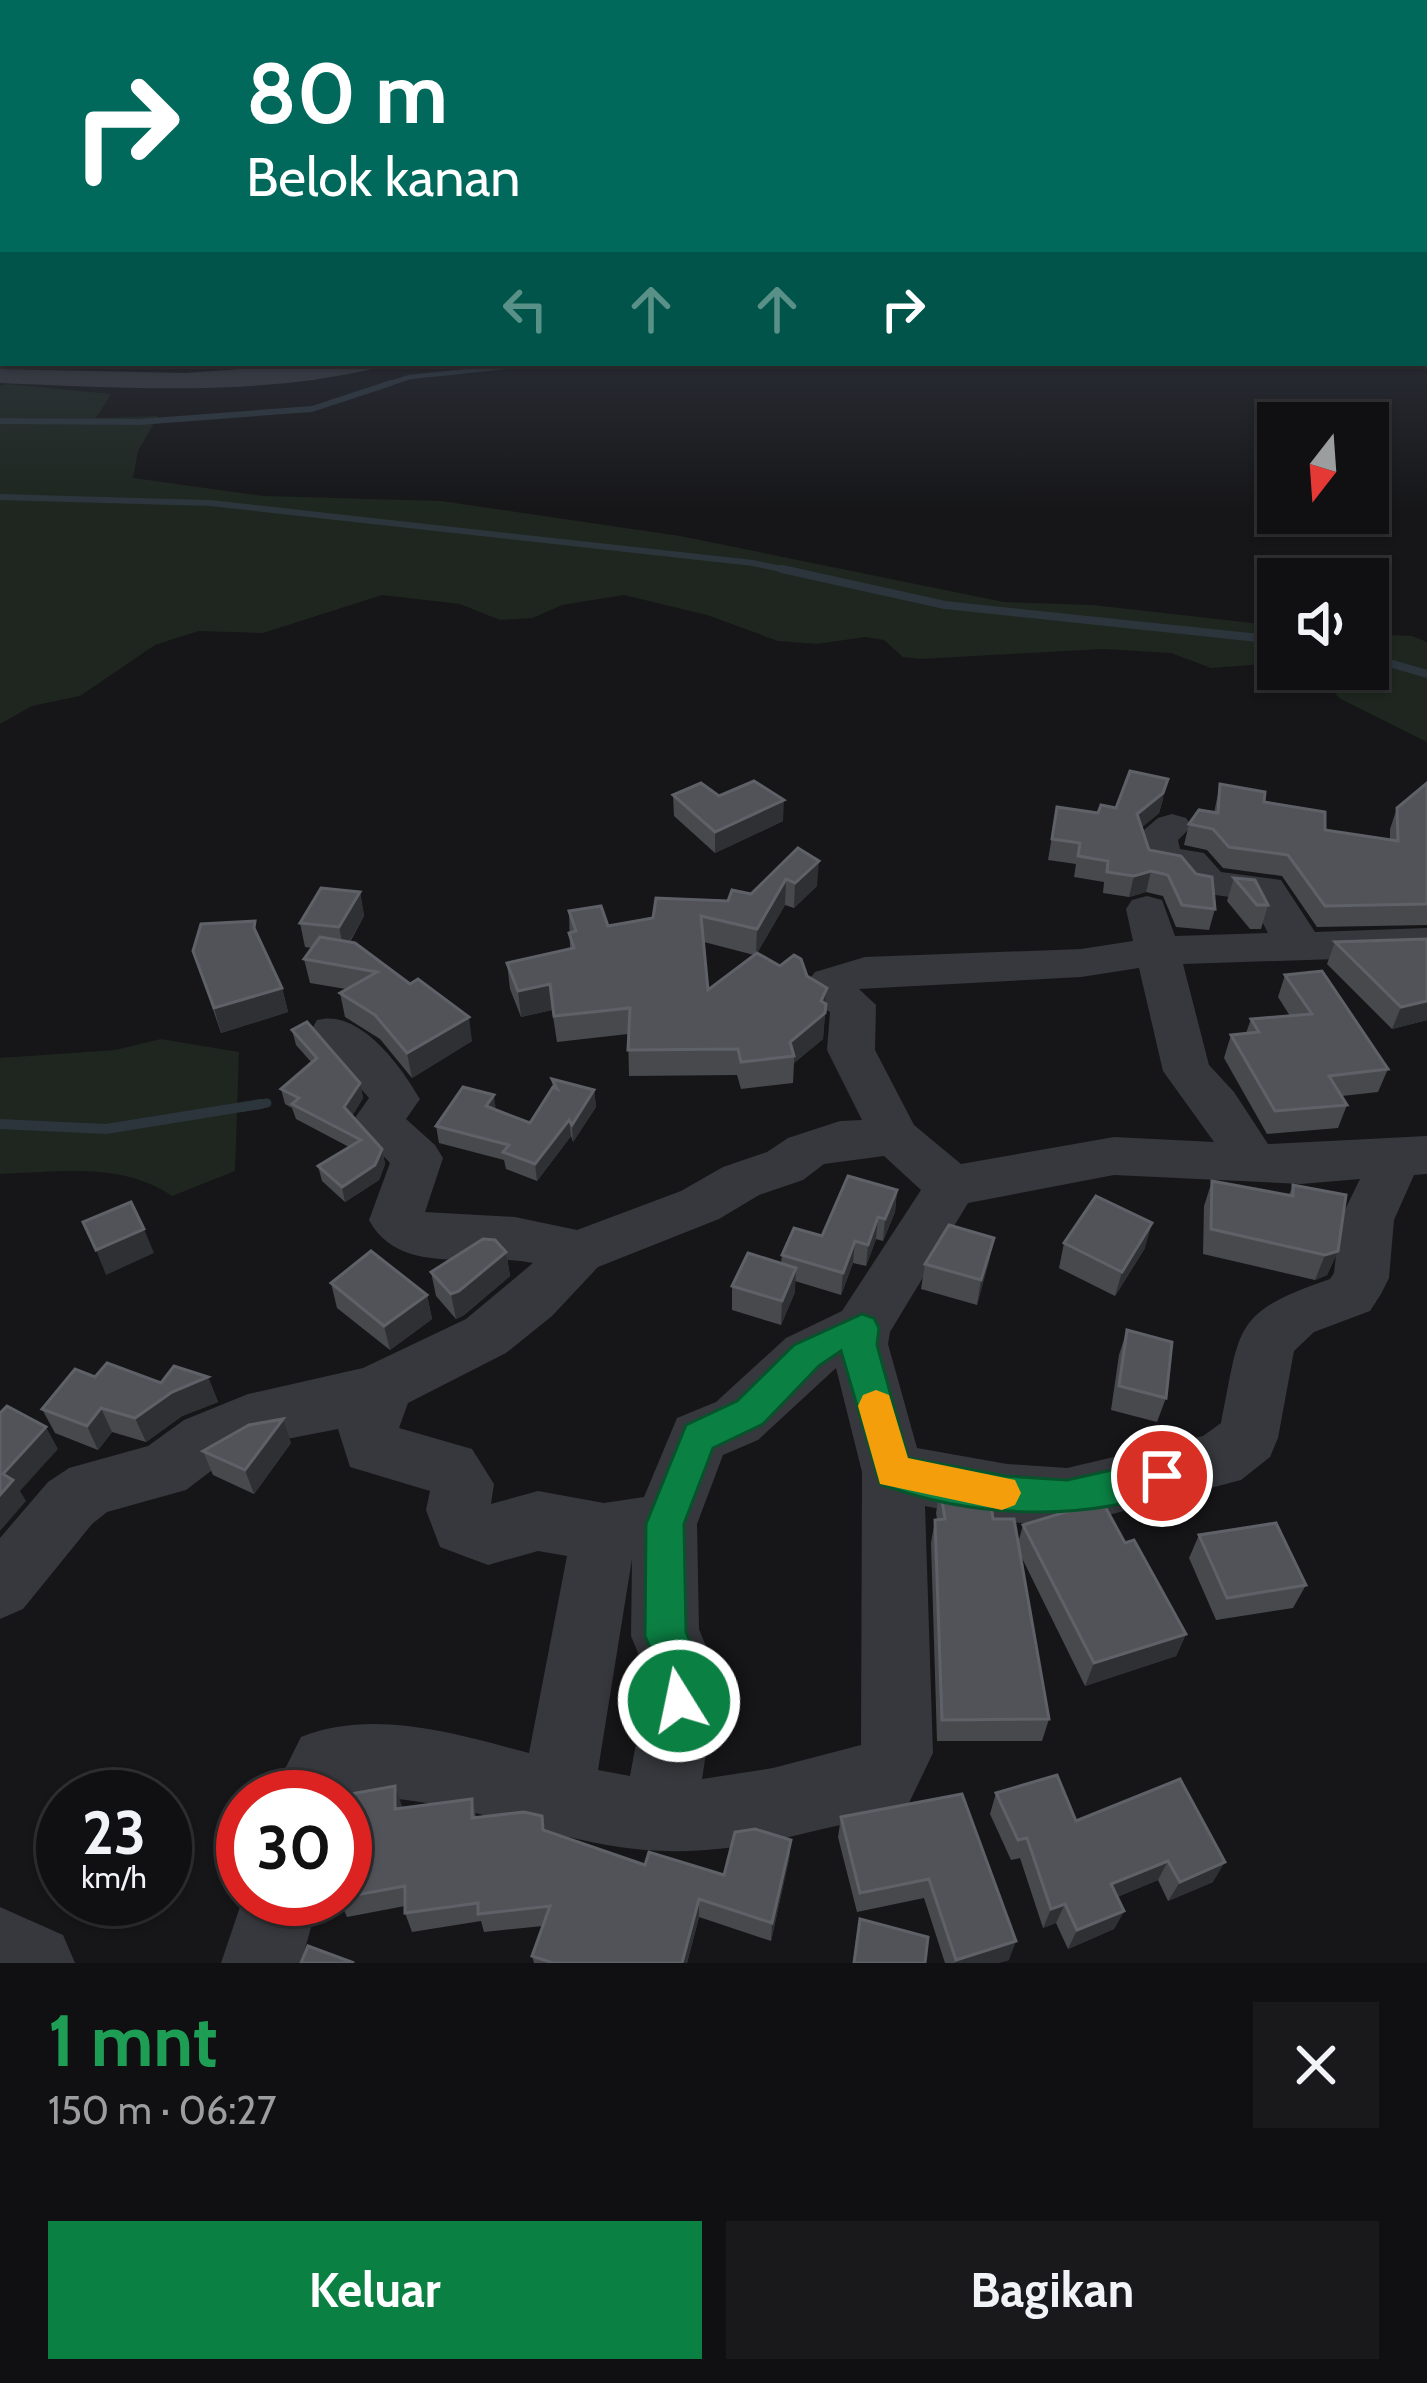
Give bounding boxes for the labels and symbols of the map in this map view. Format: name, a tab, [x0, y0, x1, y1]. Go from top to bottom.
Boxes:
north arrow	[1257, 402, 1389, 534]
pin	[1111, 1425, 1213, 1527]
position arrow	[616, 1638, 742, 1764]
speed limit sign: 30	[216, 1770, 372, 1926]

